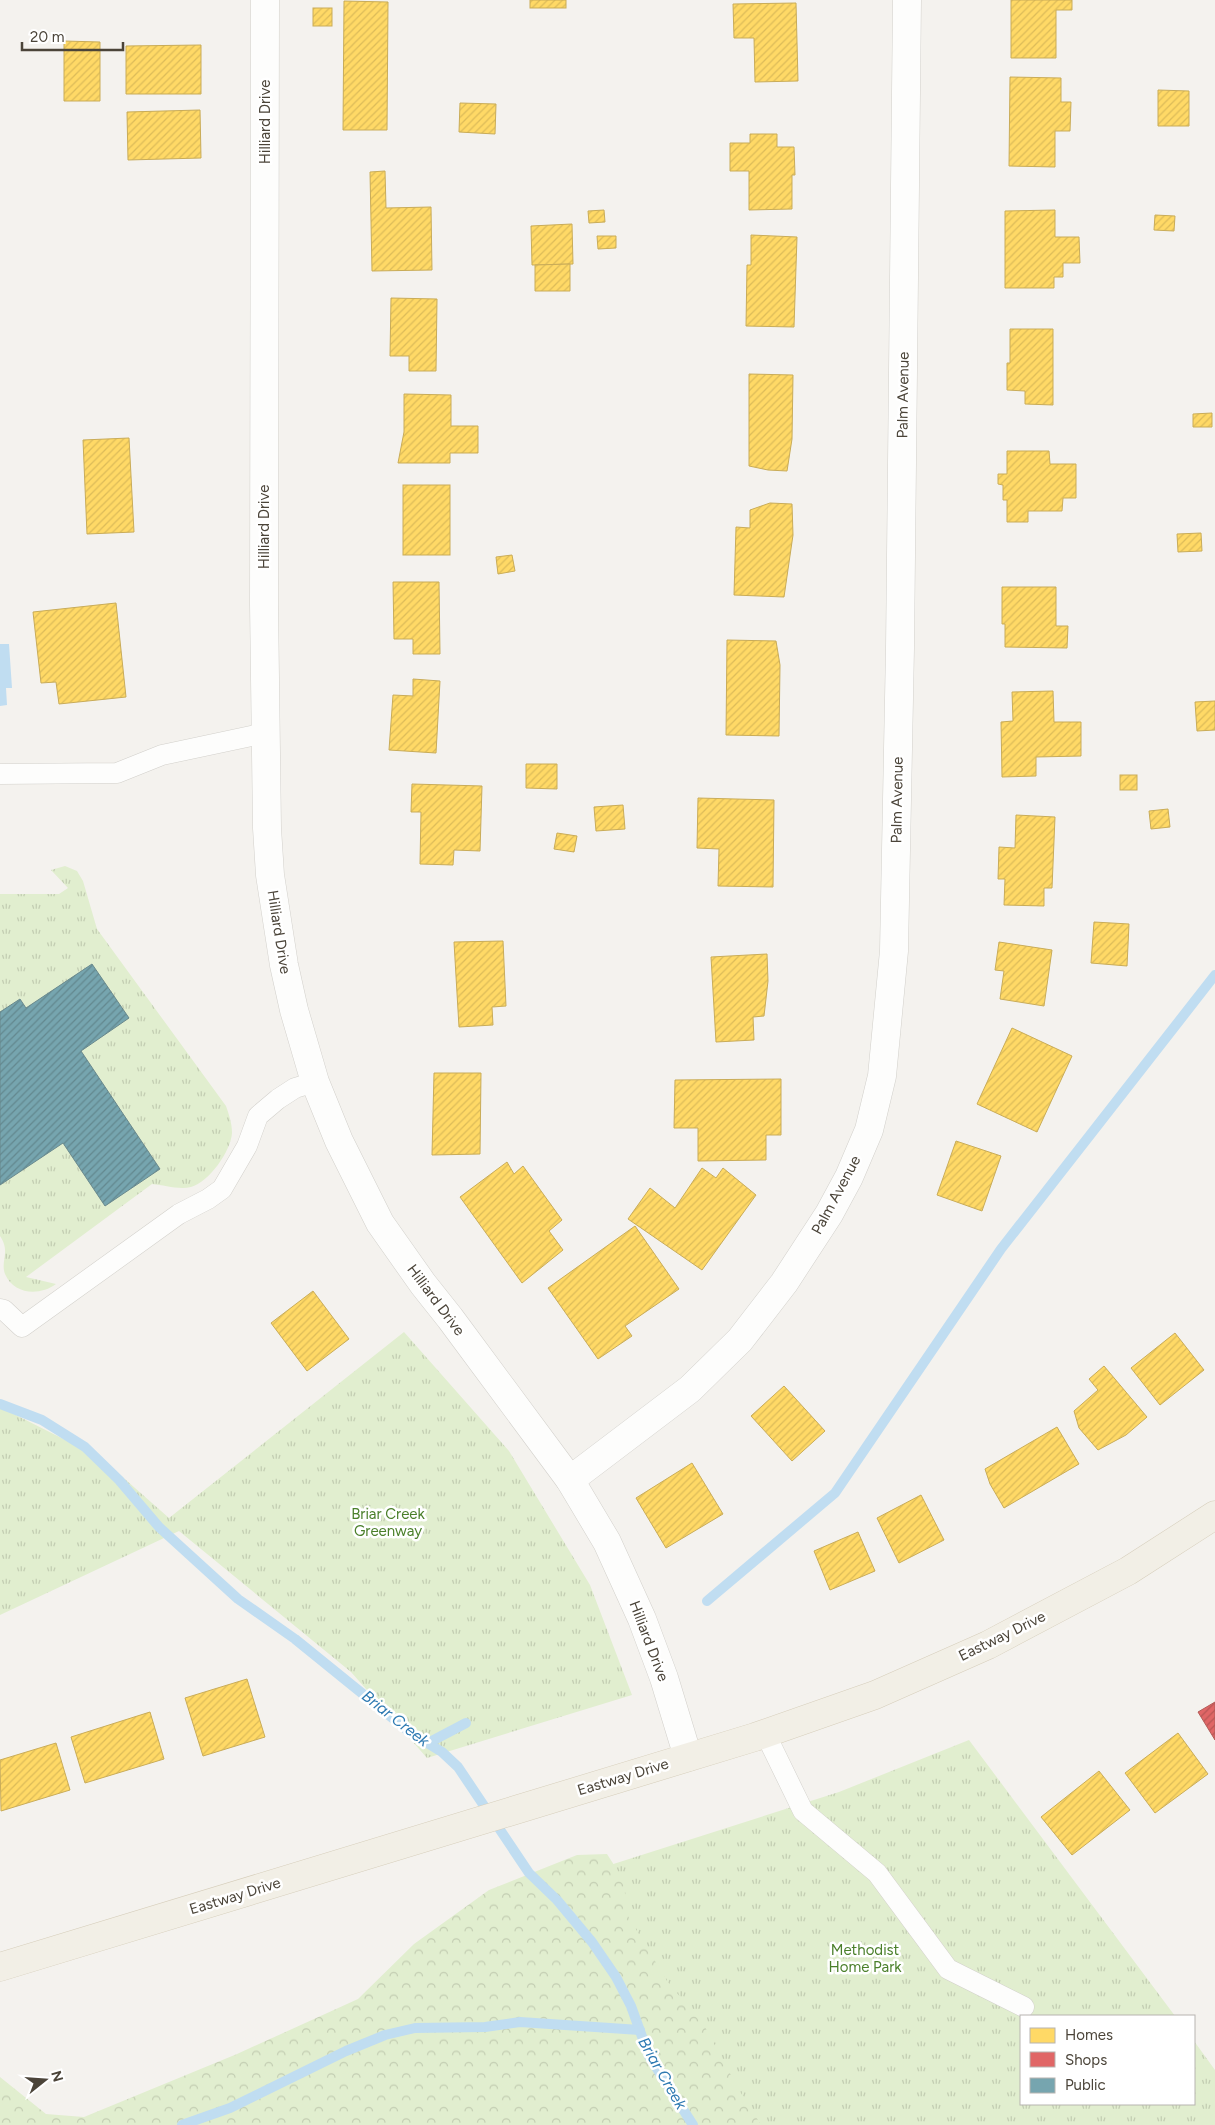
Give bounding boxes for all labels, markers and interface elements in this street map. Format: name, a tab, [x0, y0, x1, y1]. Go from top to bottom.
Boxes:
scale bar	[22, 20, 124, 52]
text: 20 m	[30, 28, 64, 46]
street label: Hilliard Drive	[256, 80, 274, 164]
street label: Palm Avenue	[893, 352, 913, 438]
street label: Hilliard Drive	[255, 485, 273, 569]
street label: Palm Avenue	[887, 757, 907, 843]
street label: Hilliard Drive	[263, 889, 295, 975]
street label: Palm Avenue	[808, 1153, 864, 1237]
street label: Hilliard Drive	[403, 1261, 469, 1339]
park label: Briar Creek Greenway	[351, 1505, 426, 1540]
street label: Hilliard Drive	[625, 1598, 673, 1684]
street label: Eastway Drive	[956, 1607, 1048, 1665]
water label: Briar Creek	[358, 1686, 434, 1751]
street label: Eastway Drive	[575, 1755, 671, 1799]
street label: Eastway Drive	[187, 1874, 283, 1918]
park label: Methodist Home Park	[828, 1941, 902, 1976]
legend	[1020, 2015, 1195, 2105]
text: Homes	[1065, 2026, 1113, 2044]
water label: Briar Creek	[634, 2034, 691, 2114]
text: Shops	[1065, 2051, 1107, 2069]
north arrow	[20, 2055, 70, 2105]
text: N	[47, 2069, 67, 2084]
text: Public	[1065, 2076, 1106, 2094]

